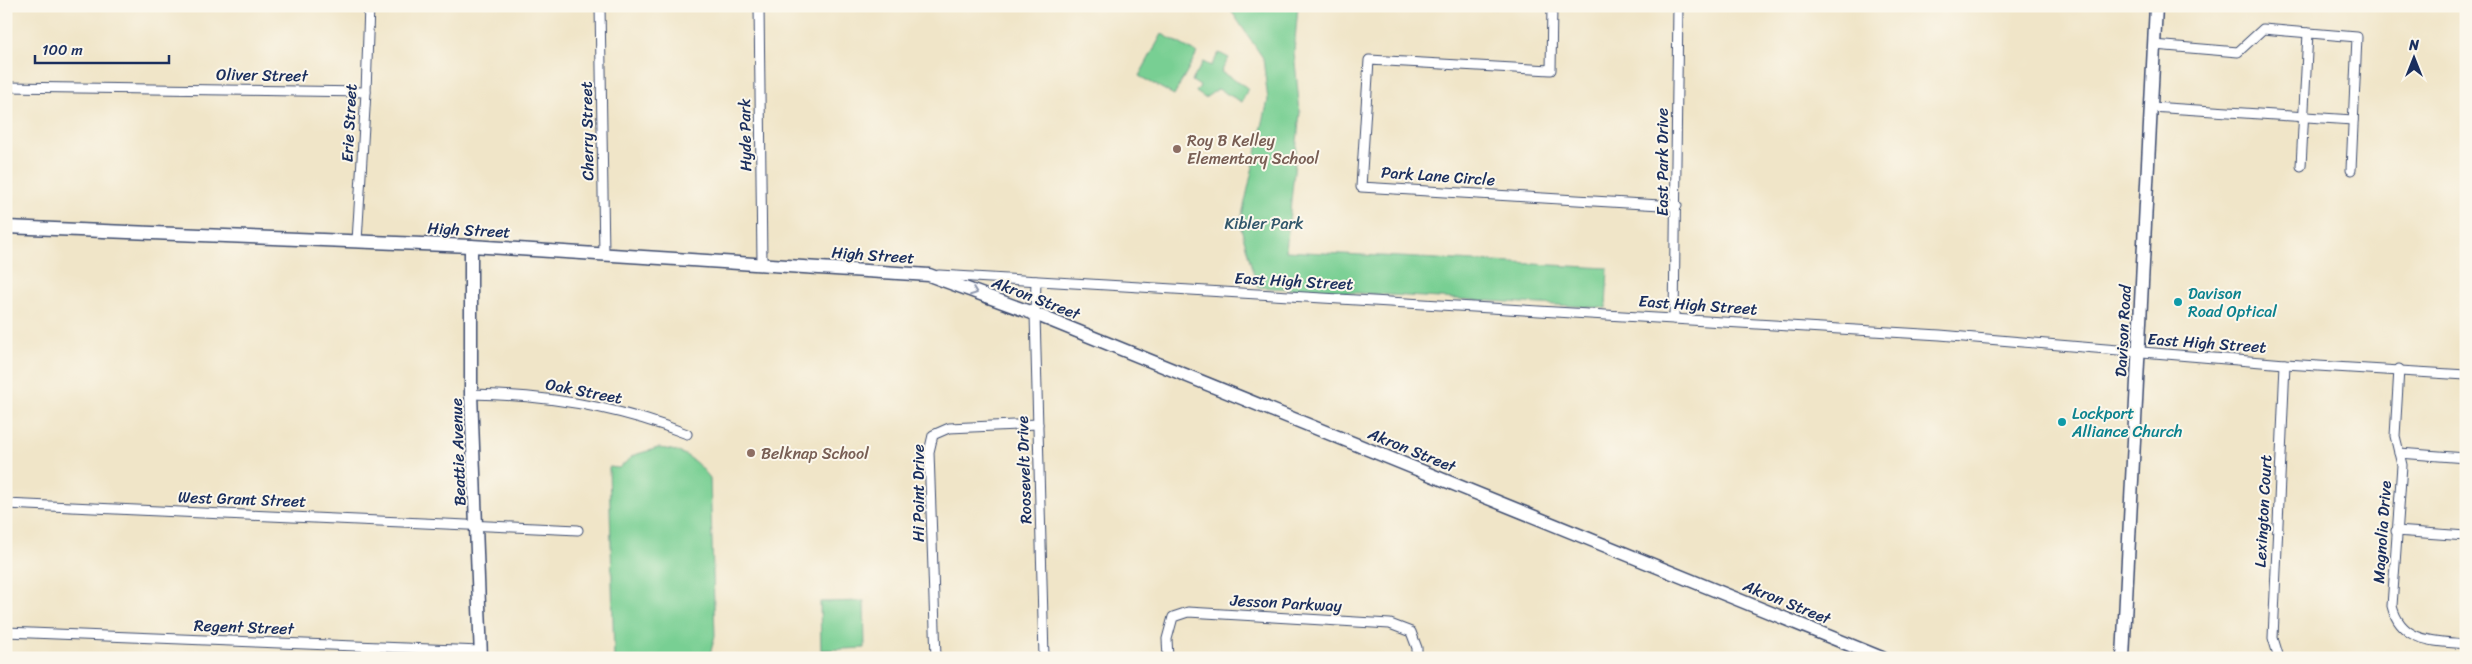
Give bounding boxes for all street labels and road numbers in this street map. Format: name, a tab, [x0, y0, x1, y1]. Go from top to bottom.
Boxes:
street label: Oliver Street	[216, 60, 309, 90]
street label: Cherry Street	[572, 81, 602, 181]
street label: Erie Street	[332, 83, 366, 163]
street label: Hyde Park	[730, 98, 760, 172]
street label: East Park Drive	[1648, 108, 1677, 216]
street label: Park Lane Circle	[1380, 158, 1496, 194]
street label: High Street	[427, 213, 511, 247]
street label: High Street	[831, 238, 915, 272]
street label: East High Street	[1234, 263, 1354, 299]
street label: Akron Street	[987, 268, 1085, 328]
street label: Davison Road	[2106, 283, 2140, 378]
street label: East High Street	[1638, 286, 1758, 324]
street label: East High Street	[2147, 324, 2267, 362]
street label: Oak Street	[543, 369, 625, 413]
street label: Beattie Avenue	[442, 398, 474, 506]
street label: Roosevelt Drive	[1008, 415, 1040, 525]
street label: Akron Street	[1363, 419, 1461, 481]
street label: Hi Point Drive	[904, 444, 933, 542]
street label: Lexington Court	[2246, 454, 2280, 568]
street label: Magnolia Drive	[2364, 479, 2400, 584]
street label: West Grant Street	[177, 482, 307, 516]
street label: Akron Street	[1738, 571, 1836, 633]
street label: Jesson Parkway	[1229, 586, 1343, 620]
street label: Regent Street	[194, 611, 295, 643]

